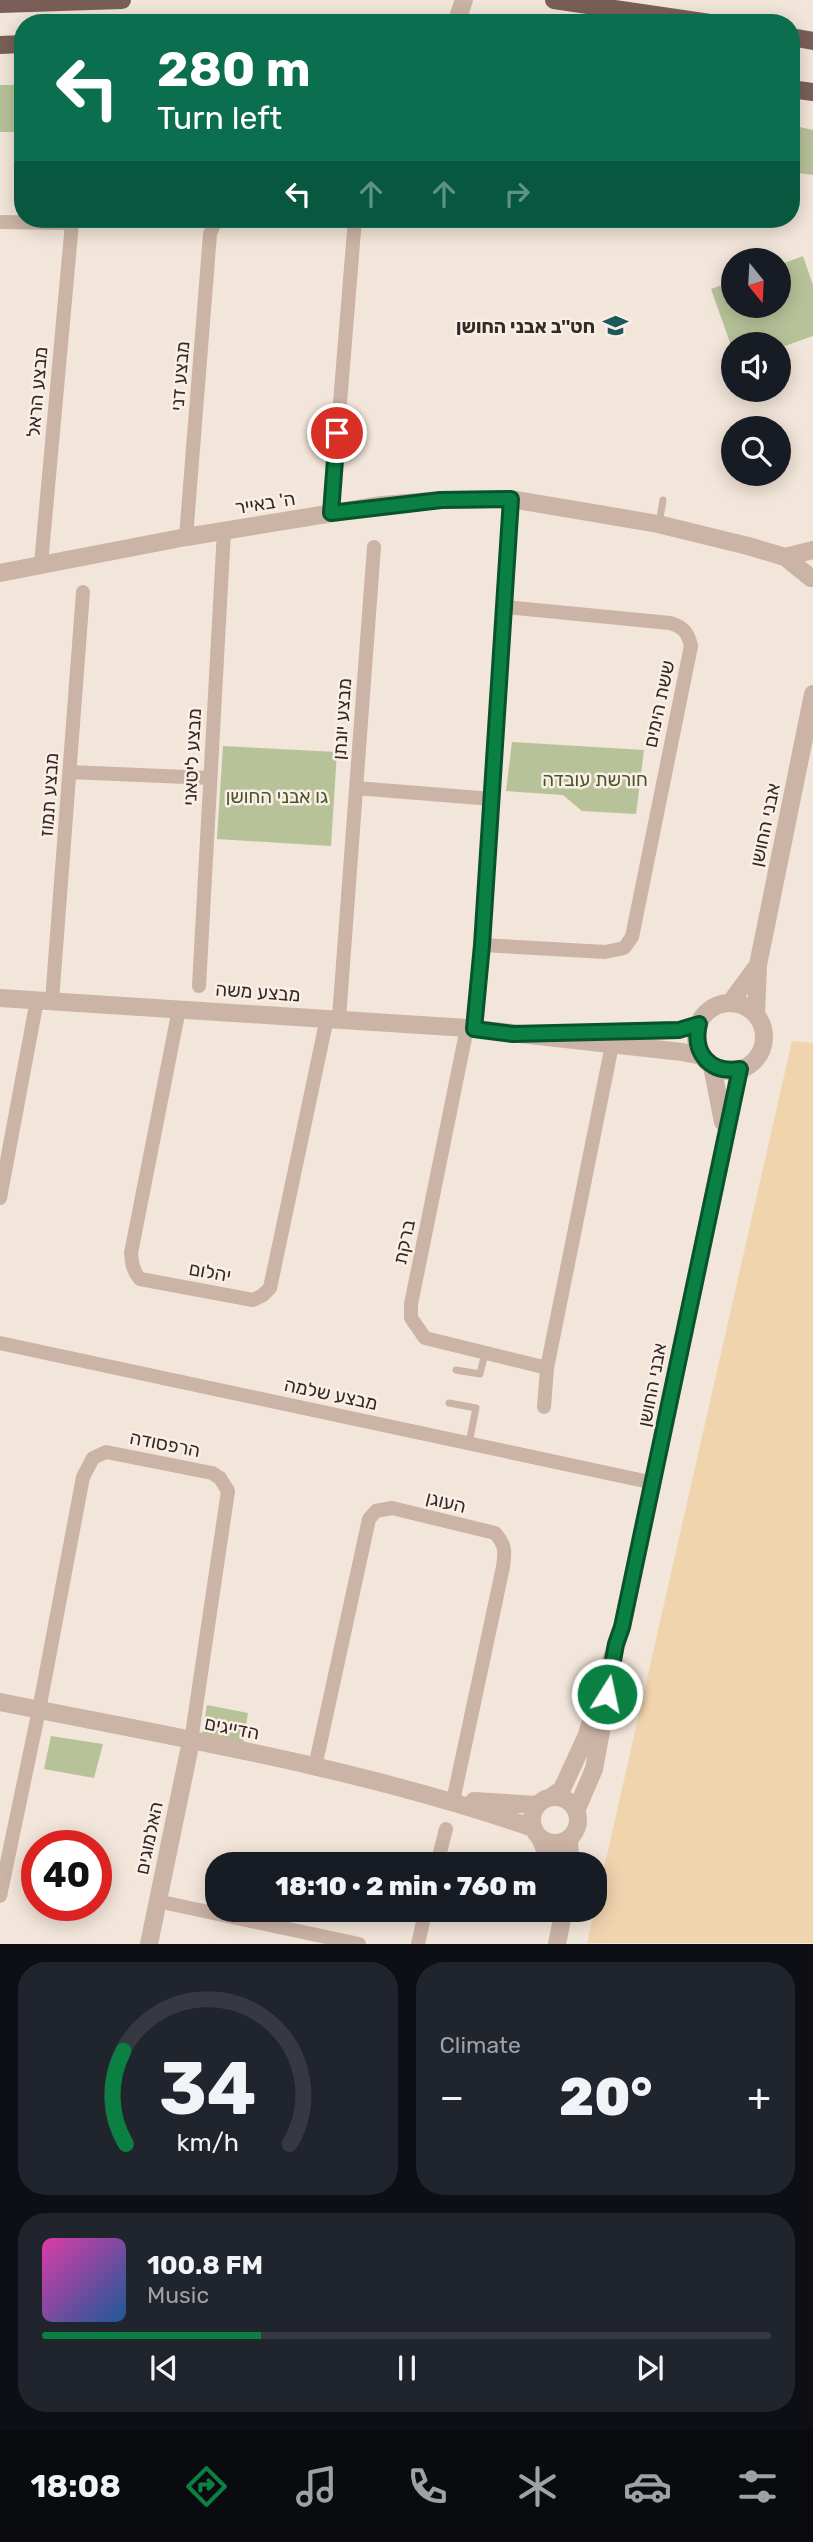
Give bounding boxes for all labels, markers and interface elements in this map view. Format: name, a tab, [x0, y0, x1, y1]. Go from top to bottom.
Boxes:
text: 280 m	[157, 40, 311, 98]
icon: left	[42, 42, 133, 133]
text: Turn left	[157, 99, 282, 137]
icon: left	[279, 175, 317, 213]
icon: ahead	[352, 175, 390, 213]
icon: ahead	[425, 175, 463, 213]
icon: right	[498, 175, 536, 213]
north arrow	[721, 248, 791, 318]
map controls	[721, 248, 791, 486]
school or university icon: חט''ב אבני החושן	[601, 312, 629, 340]
place label: חט''ב אבני החושן	[456, 315, 595, 338]
button: sound	[721, 332, 791, 402]
street label: מבצע דני	[165, 340, 195, 412]
street label: מבצע הראל	[22, 346, 52, 438]
pin	[307, 403, 367, 463]
icon: arrive	[318, 414, 356, 452]
button: search	[721, 416, 791, 486]
street label: ה' באייר	[233, 487, 297, 519]
street label: ששת הימים	[639, 658, 679, 750]
street label: מבצע יונתן	[328, 677, 356, 761]
street label: מבצע ליטאני	[178, 708, 206, 806]
street label: מבצע תמוז	[35, 752, 63, 838]
park label: חורשת עובדה	[542, 768, 648, 791]
street label: אבני החושן	[745, 781, 785, 869]
park label: גו אבני החושן	[226, 785, 328, 808]
street label: מבצע משה	[215, 978, 301, 1006]
street label: ברקת	[388, 1218, 420, 1266]
street label: יהלום	[187, 1257, 233, 1287]
street label: אבני החושן	[633, 1341, 671, 1429]
street label: מבצע שלמה	[282, 1373, 380, 1415]
street label: הרפסודה	[128, 1426, 202, 1462]
street label: העוגן	[424, 1486, 468, 1518]
position arrow	[570, 1657, 644, 1731]
street label: הדייגים	[203, 1711, 261, 1745]
street label: האלמוגים	[130, 1800, 168, 1876]
speed limit sign: 40	[21, 1830, 112, 1921]
text: 18:10 · 2 min · 760 m	[275, 1871, 537, 1902]
text: Climate	[440, 2031, 521, 2059]
text: 34	[159, 2047, 257, 2133]
text: 20°	[559, 2066, 652, 2128]
text: −	[440, 2074, 464, 2120]
text: +	[747, 2074, 771, 2120]
text: km/h	[177, 2128, 239, 2157]
text: 100.8 FM	[147, 2250, 263, 2281]
text: Music	[147, 2281, 209, 2309]
icon: previous	[145, 2349, 183, 2387]
icon: pause	[388, 2349, 426, 2387]
icon: next	[631, 2349, 669, 2387]
icon: directions	[182, 2462, 231, 2511]
icon: music	[292, 2462, 341, 2511]
icon: phone	[403, 2462, 452, 2511]
icon: climate	[513, 2462, 562, 2511]
icon: car	[623, 2462, 672, 2511]
icon: filters	[733, 2462, 782, 2511]
text: 18:08	[31, 2467, 121, 2505]

